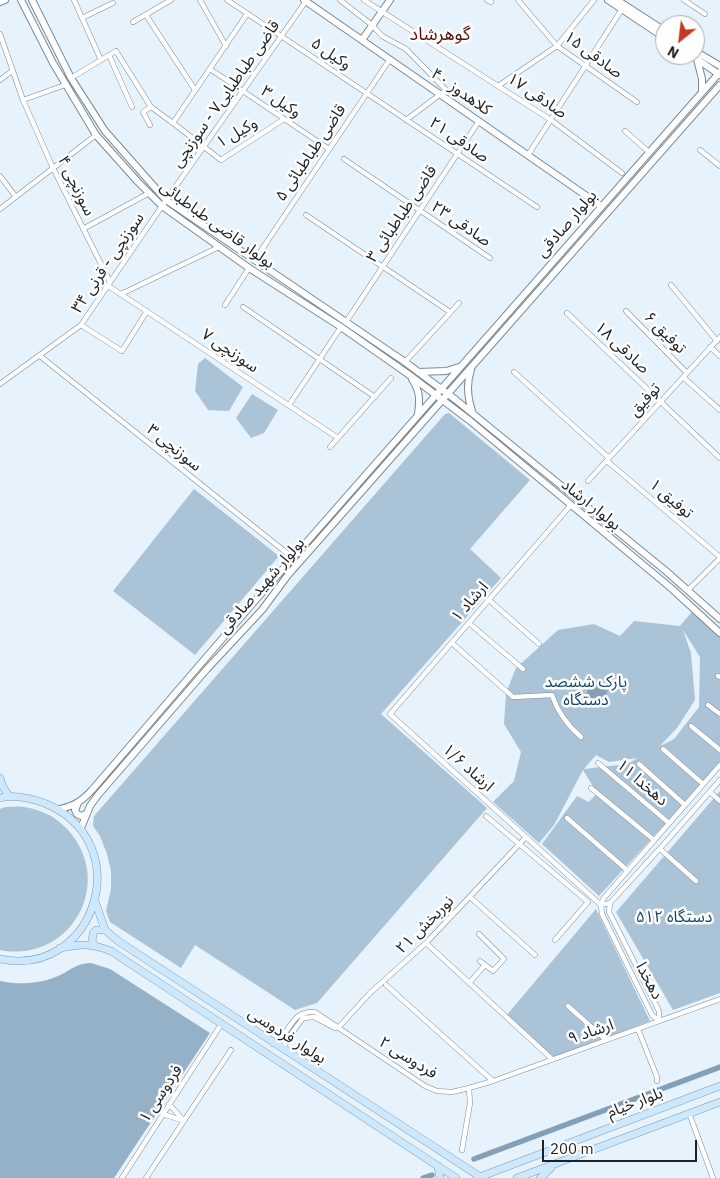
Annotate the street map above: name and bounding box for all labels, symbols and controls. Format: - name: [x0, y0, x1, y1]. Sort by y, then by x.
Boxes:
- north arrow: [655, 15, 705, 65]
- street label: قاضی طباطبایی۷ - سوزنچی: [168, 17, 284, 171]
- district label: گوهرشاد: [410, 24, 470, 46]
- street label: صادقی ۱۵: [560, 27, 626, 83]
- street label: وکيل ۵: [307, 34, 355, 74]
- text: N: [664, 42, 682, 63]
- street label: کلاهدوز ۴۰: [427, 64, 495, 120]
- street label: صادقی ۱۷: [504, 69, 570, 123]
- street label: وکيل ۳: [257, 82, 305, 122]
- street label: قاضی طباطبائی ۵: [272, 101, 350, 205]
- street label: صادقی ۲۱: [426, 113, 492, 167]
- street label: وکيل ۱: [213, 114, 261, 152]
- street label: سوزنچی ۴: [53, 153, 99, 219]
- street label: قاضی طباطبائی ۳: [363, 162, 441, 266]
- street label: بولوار قاضی طباطبائی: [156, 177, 278, 273]
- street label: بولوار صادقی: [533, 186, 601, 262]
- street label: صادقی ۲۳: [428, 197, 494, 251]
- street label: سوزنچی - قرنی ۳۴: [67, 209, 149, 317]
- street label: توفیق ۶: [640, 308, 690, 358]
- street label: صادقی ۱۸: [591, 318, 653, 378]
- street label: سوزنچی ۷: [198, 325, 262, 377]
- street label: توفیق: [625, 379, 665, 421]
- street label: سوزنچی ۳: [143, 420, 205, 476]
- street label: بولوار ارشاد: [557, 475, 625, 535]
- street label: توفیق ۱: [645, 475, 697, 523]
- street label: بولوار شهید صادقی: [215, 534, 309, 638]
- street label: ارشاد ۱: [447, 578, 493, 626]
- park label: پارک‌ ششصد دستگاه: [545, 672, 627, 710]
- street label: ارشاد ۱/۶: [438, 740, 498, 796]
- street label: دهخدا ۱۱: [613, 756, 671, 810]
- street label: نوربخش ۲۱: [392, 892, 458, 958]
- park label: ۵۱۲ دستگاه: [636, 907, 712, 927]
- street label: دهخدا: [631, 959, 667, 1003]
- street label: بولوار فردوسی: [244, 1004, 330, 1068]
- street label: ارشاد ۹: [566, 1015, 616, 1049]
- street label: فردوسی ۲: [375, 1033, 441, 1083]
- street label: فردوسی ۱: [135, 1061, 187, 1127]
- street label: بلوار خیام: [605, 1084, 665, 1122]
- scale bar: [545, 1130, 700, 1162]
- text: 200 m: [550, 1139, 594, 1158]

